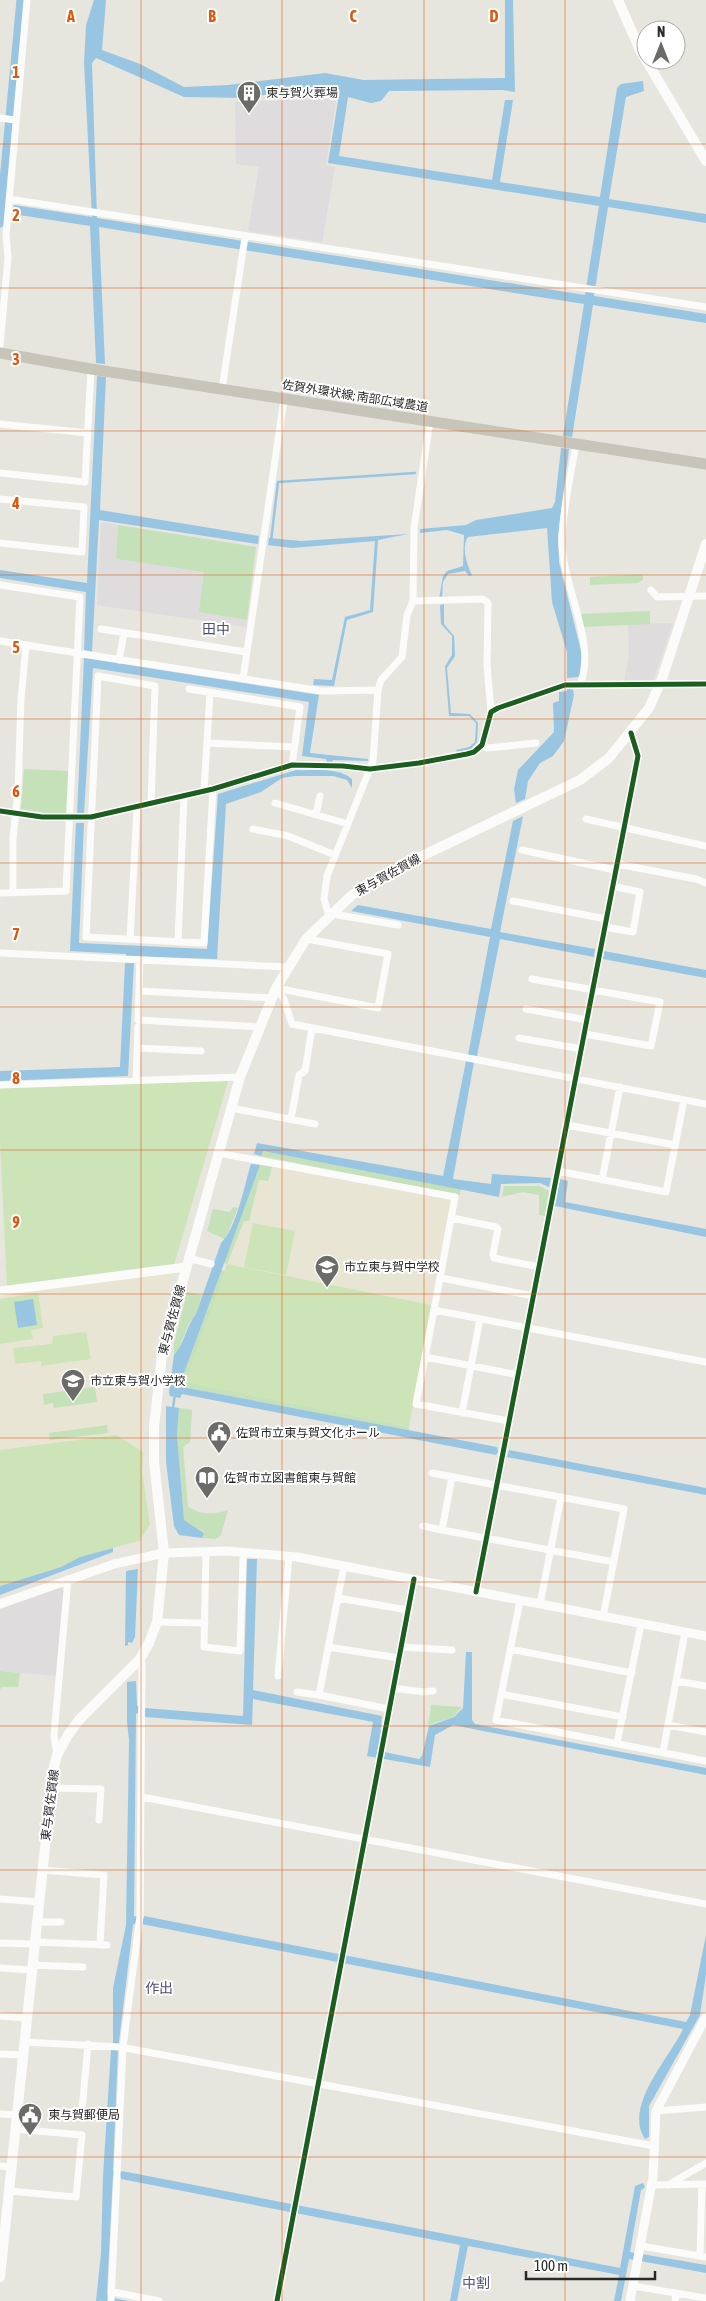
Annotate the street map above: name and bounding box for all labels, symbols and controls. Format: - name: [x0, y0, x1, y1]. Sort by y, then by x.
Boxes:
- text: A: [66, 7, 75, 25]
- text: B: [208, 7, 216, 25]
- text: C: [349, 7, 357, 25]
- text: D: [490, 7, 499, 25]
- north arrow: [636, 20, 686, 70]
- text: N: [657, 24, 665, 40]
- text: 1: [12, 63, 20, 81]
- building icon: 東与賀火葬場: [236, 80, 262, 114]
- place label: 東与賀火葬場: [266, 86, 338, 100]
- text: 2: [12, 206, 20, 224]
- text: 3: [12, 350, 20, 368]
- street label: 佐賀外環状線; 南部広域農道: [281, 378, 429, 414]
- text: 4: [11, 494, 20, 512]
- district label: 田中: [202, 621, 230, 637]
- text: 5: [12, 638, 20, 656]
- text: 6: [12, 782, 20, 800]
- street label: 東与賀佐賀線: [353, 851, 423, 899]
- text: 7: [12, 925, 20, 943]
- text: 8: [12, 1069, 20, 1087]
- text: 9: [12, 1213, 20, 1231]
- school or university icon: 市立東与賀中学校: [314, 1254, 340, 1288]
- place label: 市立東与賀中学校: [344, 1260, 440, 1274]
- street label: 東与賀佐賀線: [156, 1283, 188, 1357]
- school or university icon: 市立東与賀小学校: [60, 1368, 86, 1402]
- place label: 市立東与賀小学校: [90, 1374, 186, 1388]
- public building icon: 佐賀市立東与賀文化ホール: [206, 1420, 232, 1454]
- place label: 佐賀市立東与賀文化ホール: [236, 1426, 380, 1440]
- library icon: 佐賀市立図書館東与賀館: [194, 1465, 220, 1499]
- place label: 佐賀市立図書館東与賀館: [224, 1471, 356, 1485]
- street label: 東与賀佐賀線: [39, 1768, 61, 1842]
- district label: 作出: [145, 1980, 173, 1996]
- public building icon: 東与賀郵便局: [17, 2102, 43, 2136]
- place label: 東与賀郵便局: [48, 2108, 120, 2122]
- scale bar: [526, 2248, 655, 2280]
- text: 100 m: [534, 2257, 568, 2274]
- district label: 中割: [462, 2275, 490, 2291]

